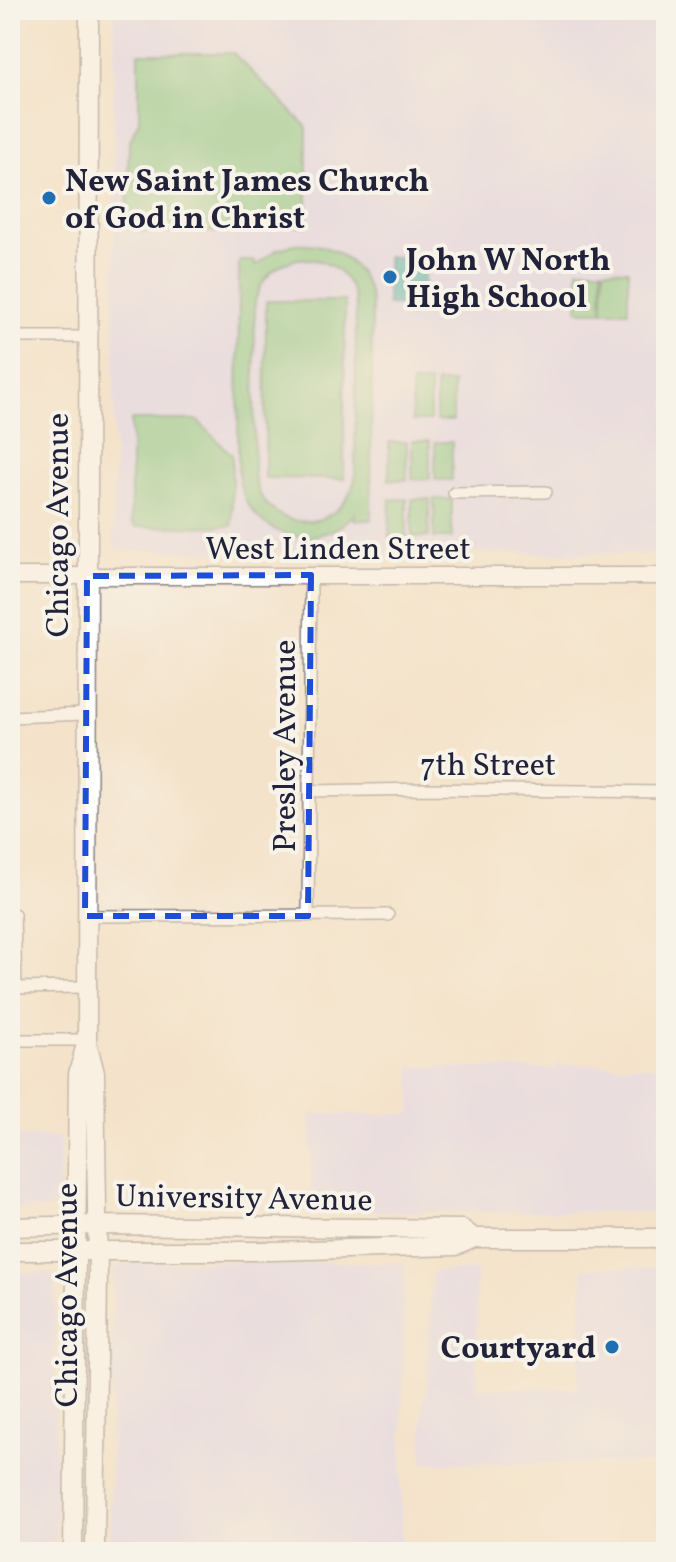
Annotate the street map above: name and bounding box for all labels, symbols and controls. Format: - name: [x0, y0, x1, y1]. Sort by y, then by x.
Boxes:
- place label: New Saint James Church of God in Christ: [65, 161, 429, 242]
- marker: New Saint James Church of God in Christ: [40, 189, 58, 207]
- place label: John W North High School: [405, 240, 611, 321]
- marker: John W North High School: [381, 268, 399, 286]
- street label: Chicago Avenue: [38, 413, 82, 637]
- street label: West Linden Street: [205, 529, 471, 573]
- street label: Presley Avenue: [265, 640, 309, 852]
- street label: 7th Street: [420, 745, 556, 789]
- street label: University Avenue: [115, 1176, 373, 1224]
- street label: Chicago Avenue: [47, 1183, 91, 1407]
- place label: Courtyard: [441, 1328, 596, 1372]
- marker: Courtyard: [603, 1338, 621, 1356]

